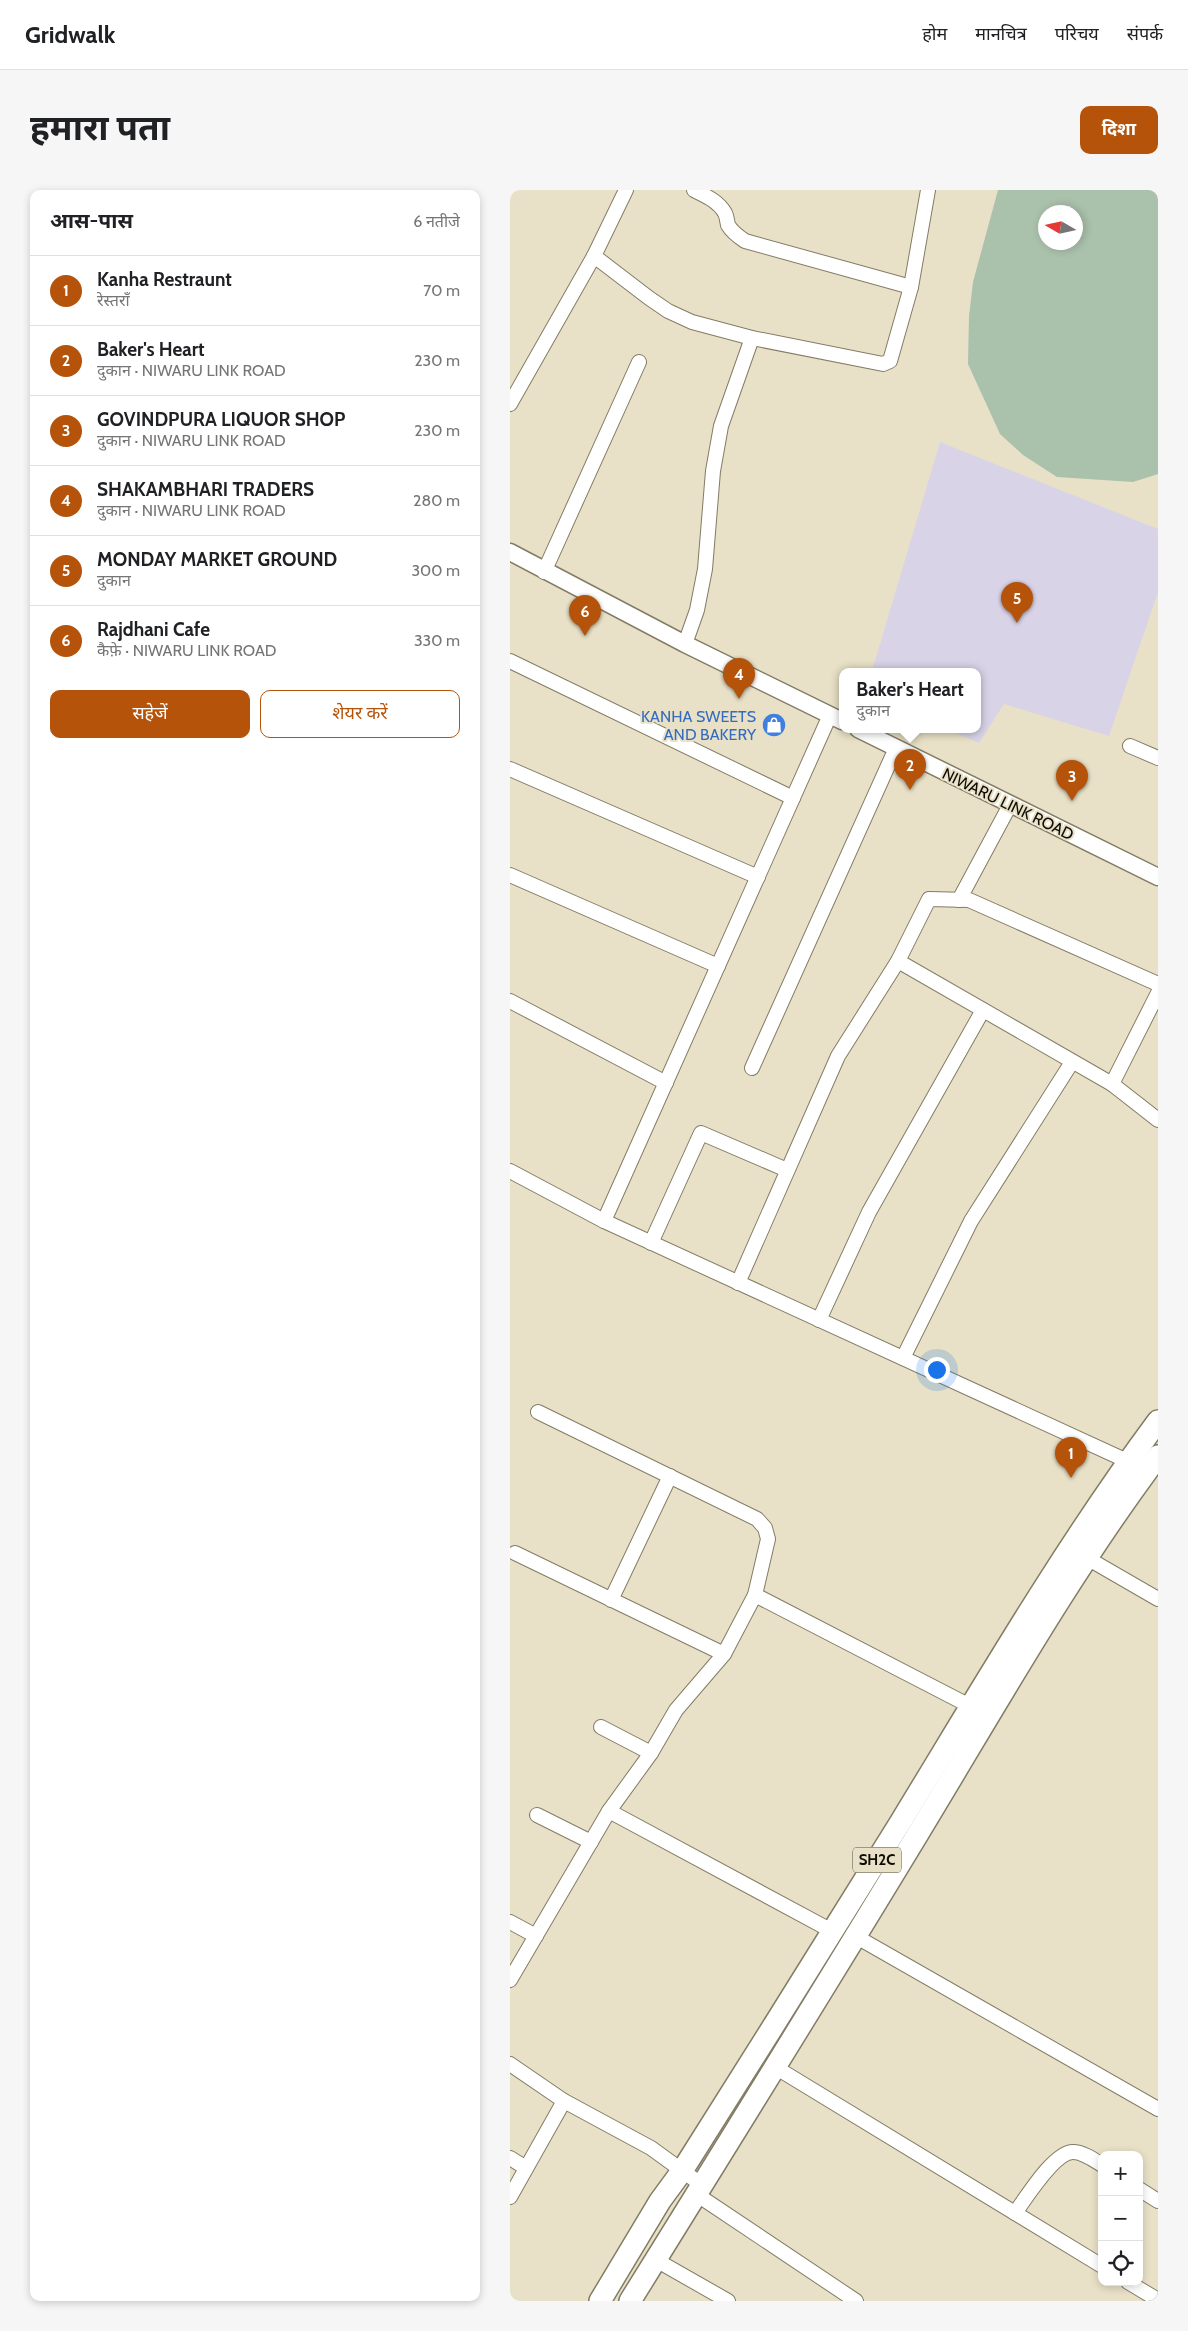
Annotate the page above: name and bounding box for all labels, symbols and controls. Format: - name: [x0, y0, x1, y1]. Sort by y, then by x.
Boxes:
- text: Gridwalk: [25, 20, 115, 49]
- text: होम: [922, 23, 947, 45]
- text: मानचित्र: [975, 23, 1027, 45]
- text: परिचय: [1055, 23, 1099, 45]
- text: संपर्क: [1127, 23, 1163, 45]
- text: हमारा पता: [30, 106, 170, 149]
- button: दिशा: [1080, 106, 1158, 154]
- north arrow: [1038, 205, 1083, 250]
- text: आस-पास: [50, 208, 133, 233]
- text: 6 नतीजे: [413, 212, 460, 231]
- text: Kanha Restraunt: [97, 268, 232, 291]
- text: 1: [63, 281, 69, 300]
- text: 70 m: [423, 281, 460, 300]
- text: रेस्तराँ: [97, 291, 130, 310]
- text: Baker's Heart: [97, 338, 204, 361]
- text: 2: [62, 351, 70, 370]
- text: 230 m: [414, 351, 460, 370]
- text: दुकान · NIWARU LINK ROAD: [97, 361, 286, 380]
- text: GOVINDPURA LIQUOR SHOP: [97, 408, 345, 431]
- text: 3: [62, 421, 70, 440]
- text: 230 m: [414, 421, 460, 440]
- text: दुकान · NIWARU LINK ROAD: [97, 431, 286, 450]
- text: SHAKAMBHARI TRADERS: [97, 478, 314, 501]
- text: 4: [61, 491, 71, 510]
- text: 280 m: [413, 491, 460, 510]
- text: दुकान · NIWARU LINK ROAD: [97, 501, 286, 520]
- text: MONDAY MARKET GROUND: [97, 548, 337, 571]
- text: 5: [62, 561, 70, 580]
- text: 300 m: [411, 561, 460, 580]
- text: दुकान: [97, 571, 131, 590]
- pin: 5: [1001, 582, 1033, 623]
- pin: 6: [569, 595, 601, 636]
- text: Rajdhani Cafe: [97, 618, 210, 641]
- text: 6: [62, 631, 71, 650]
- text: 330 m: [414, 631, 460, 650]
- text: कैफ़े · NIWARU LINK ROAD: [97, 641, 277, 660]
- pin: 4: [723, 658, 755, 699]
- popup: [839, 668, 981, 733]
- text: Baker's Heart: [856, 678, 964, 701]
- button: सहेजें: [50, 690, 250, 738]
- button: शेयर करें: [260, 690, 460, 738]
- text: दुकान: [856, 701, 890, 720]
- place label: KANHA SWEETS AND BAKERY: [641, 707, 757, 744]
- shop icon: KANHA SWEETS AND BAKERY: [761, 712, 787, 738]
- pin: 2: [894, 749, 926, 790]
- pin: 3: [1056, 760, 1088, 801]
- street label: NIWARU LINK ROAD: [939, 764, 1077, 844]
- your location: [924, 1357, 950, 1383]
- pin: 1: [1055, 1437, 1087, 1478]
- road number: SH2C: [853, 1848, 901, 1872]
- map controls: [1098, 2151, 1143, 2286]
- button: +: [1098, 2151, 1143, 2196]
- button: −: [1098, 2196, 1143, 2241]
- button: locate: [1098, 2241, 1143, 2286]

